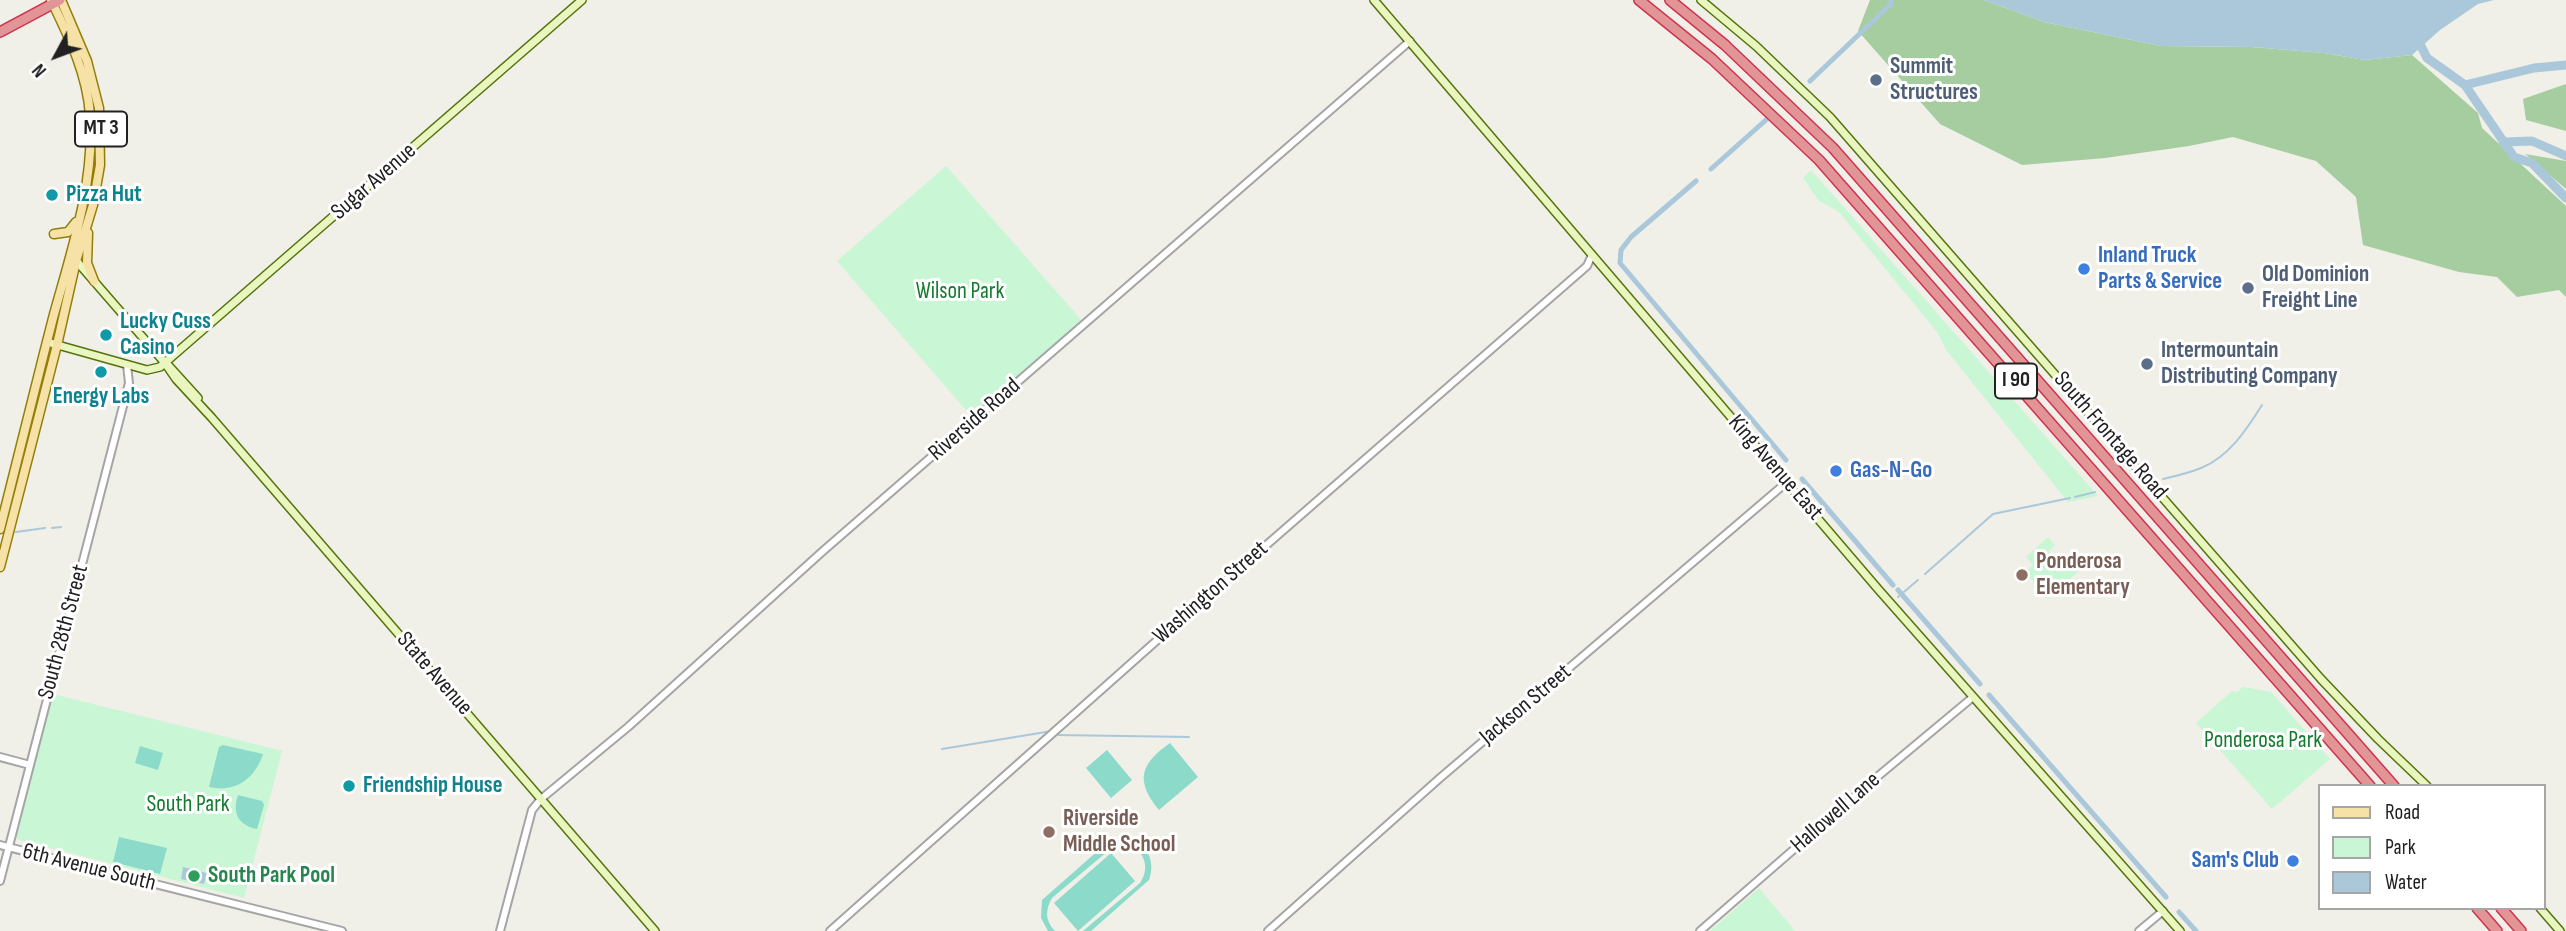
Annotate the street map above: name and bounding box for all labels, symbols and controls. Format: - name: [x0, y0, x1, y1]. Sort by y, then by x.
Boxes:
- north arrow: [21, 21, 91, 91]
- place label: Summit Structures: [1890, 53, 1978, 107]
- text: N: [28, 59, 52, 81]
- marker: Summit Structures: [1868, 72, 1884, 88]
- road number: MT 3: [75, 111, 127, 146]
- street label: Sugar Avenue: [326, 138, 422, 226]
- place label: Pizza Hut: [66, 181, 142, 209]
- marker: Pizza Hut: [44, 187, 60, 203]
- place label: Inland Truck Parts & Service: [2098, 242, 2222, 296]
- marker: Inland Truck Parts & Service: [2076, 261, 2092, 277]
- place label: Old Dominion Freight Line: [2262, 261, 2369, 315]
- park label: Wilson Park: [916, 278, 1004, 306]
- marker: Old Dominion Freight Line: [2240, 280, 2256, 296]
- place label: Lucky Cuss Casino: [120, 308, 211, 362]
- marker: Lucky Cuss Casino: [98, 327, 114, 343]
- place label: Intermountain Distributing Company: [2161, 337, 2338, 391]
- marker: Intermountain Distributing Company: [2139, 356, 2155, 372]
- marker: Energy Labs: [93, 364, 109, 380]
- road number: I 90: [1995, 364, 2037, 398]
- street label: South Frontage Road: [2047, 367, 2173, 505]
- street label: Riverside Road: [924, 373, 1026, 467]
- place label: Energy Labs: [53, 383, 149, 411]
- street label: King Avenue East: [1722, 410, 1828, 526]
- place label: Gas-N-Go: [1850, 457, 1932, 485]
- marker: Gas-N-Go: [1828, 463, 1844, 479]
- street label: Washington Street: [1148, 536, 1274, 650]
- place label: Ponderosa Elementary: [2036, 548, 2130, 602]
- street label: South 28th Street: [33, 562, 95, 702]
- marker: Ponderosa Elementary: [2014, 567, 2030, 583]
- street label: State Avenue: [390, 627, 478, 721]
- street label: Jackson Street: [1475, 659, 1577, 751]
- park label: Ponderosa Park: [2204, 727, 2322, 755]
- street label: Hallowell Lane: [1786, 767, 1886, 859]
- place label: Friendship House: [363, 772, 502, 800]
- marker: Friendship House: [341, 778, 357, 794]
- legend: [2318, 784, 2545, 910]
- park label: South Park: [146, 791, 230, 819]
- text: Road: [2385, 800, 2420, 825]
- place label: Riverside Middle School: [1063, 805, 1175, 859]
- marker: Riverside Middle School: [1041, 824, 1057, 840]
- text: Park: [2385, 835, 2416, 860]
- street label: 6th Avenue South: [20, 838, 158, 898]
- place label: Sam's Club: [2192, 847, 2279, 875]
- marker: Sam's Club: [2285, 853, 2301, 869]
- place label: South Park Pool: [208, 862, 335, 890]
- marker: South Park Pool: [186, 868, 202, 884]
- text: Water: [2385, 870, 2427, 895]

